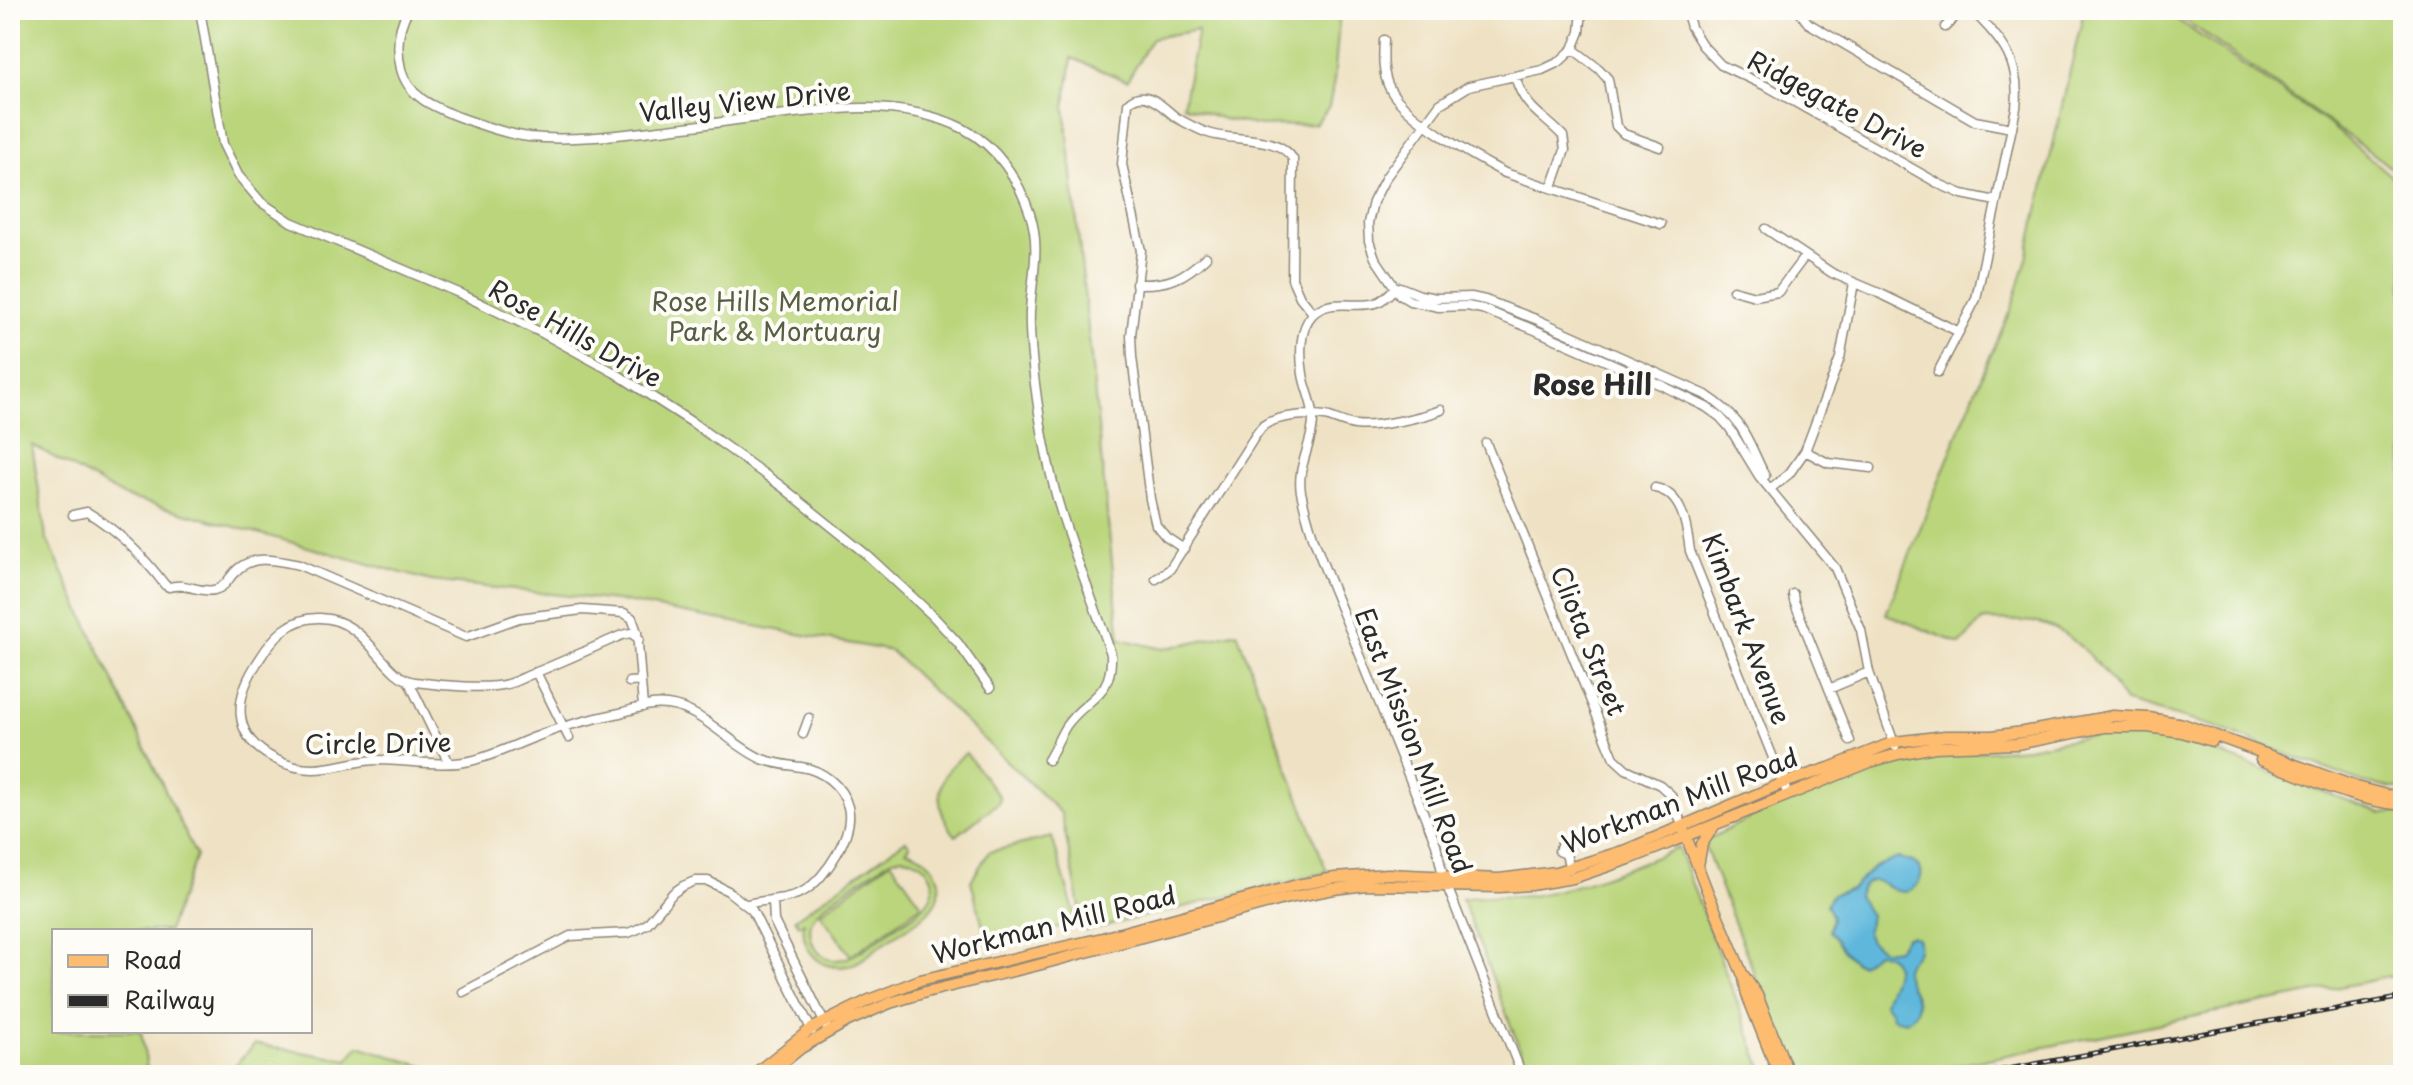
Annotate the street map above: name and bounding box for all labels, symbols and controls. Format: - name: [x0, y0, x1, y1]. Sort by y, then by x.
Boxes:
- street label: Ridgegate Drive: [1741, 40, 1934, 167]
- street label: Valley View Drive: [637, 70, 852, 131]
- street label: Rose Hills Drive: [482, 269, 670, 397]
- park label: Rose Hills Memorial Park & Mortuary: [651, 281, 899, 350]
- district label: Rose Hill: [1532, 362, 1652, 405]
- street label: Kimbark Avenue: [1693, 527, 1802, 730]
- street label: Cliota Street: [1542, 560, 1637, 721]
- street label: East Mission Mill Road: [1346, 602, 1483, 879]
- street label: Circle Drive: [304, 722, 452, 763]
- street label: Workman Mill Road: [1556, 737, 1803, 863]
- street label: Workman Mill Road: [928, 874, 1180, 973]
- legend: [52, 929, 312, 1033]
- text: Road: [124, 941, 182, 977]
- text: Railway: [124, 981, 215, 1017]

